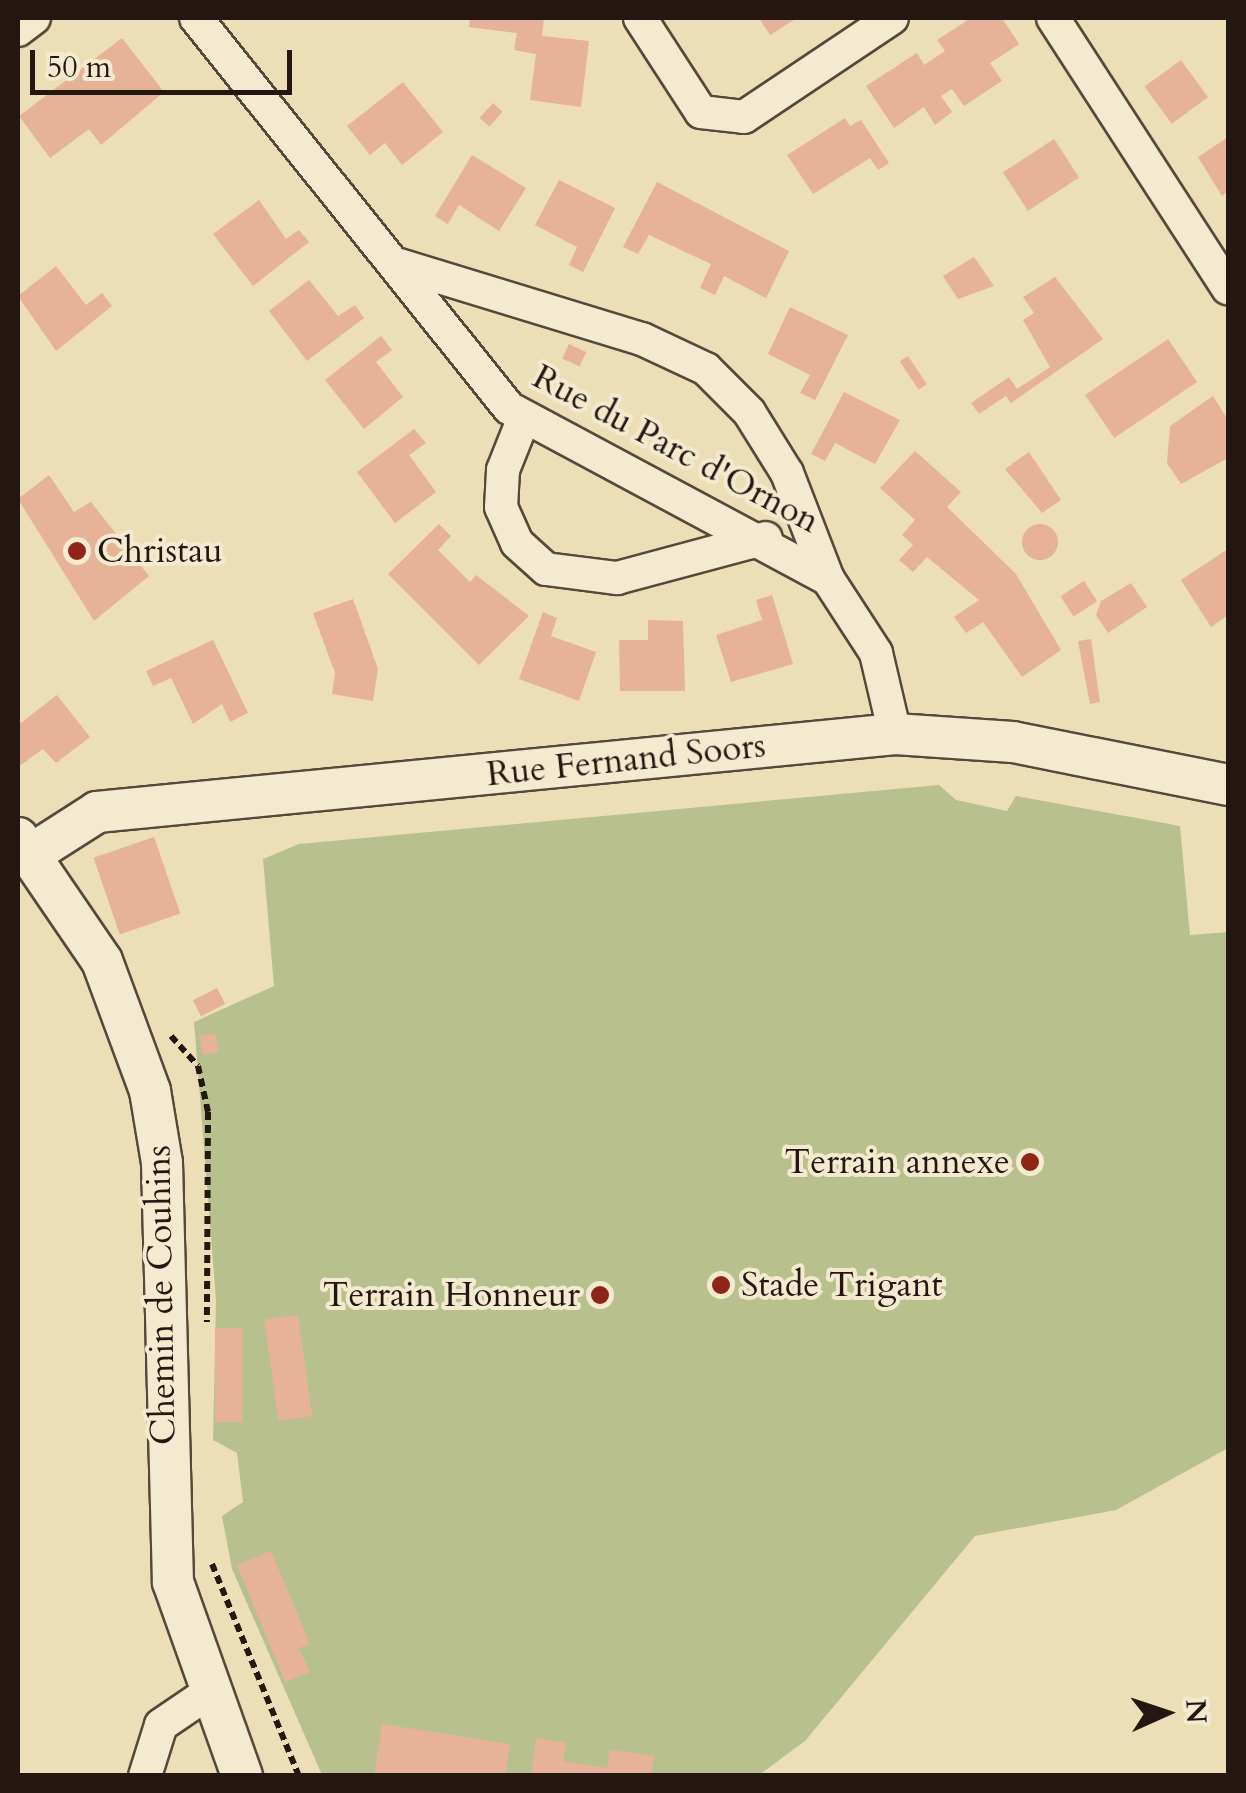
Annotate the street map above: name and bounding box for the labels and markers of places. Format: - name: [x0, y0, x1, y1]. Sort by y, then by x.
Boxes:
- place label: Christau: [97, 530, 223, 572]
- marker: Christau: [66, 540, 88, 562]
- place label: Terrain annexe: [785, 1141, 1010, 1183]
- marker: Terrain annexe: [1019, 1151, 1041, 1173]
- place label: Stade Trigant: [741, 1264, 943, 1306]
- place label: Terrain Honneur: [323, 1274, 580, 1316]
- marker: Stade Trigant: [710, 1274, 732, 1296]
- marker: Terrain Honneur: [589, 1284, 611, 1306]

